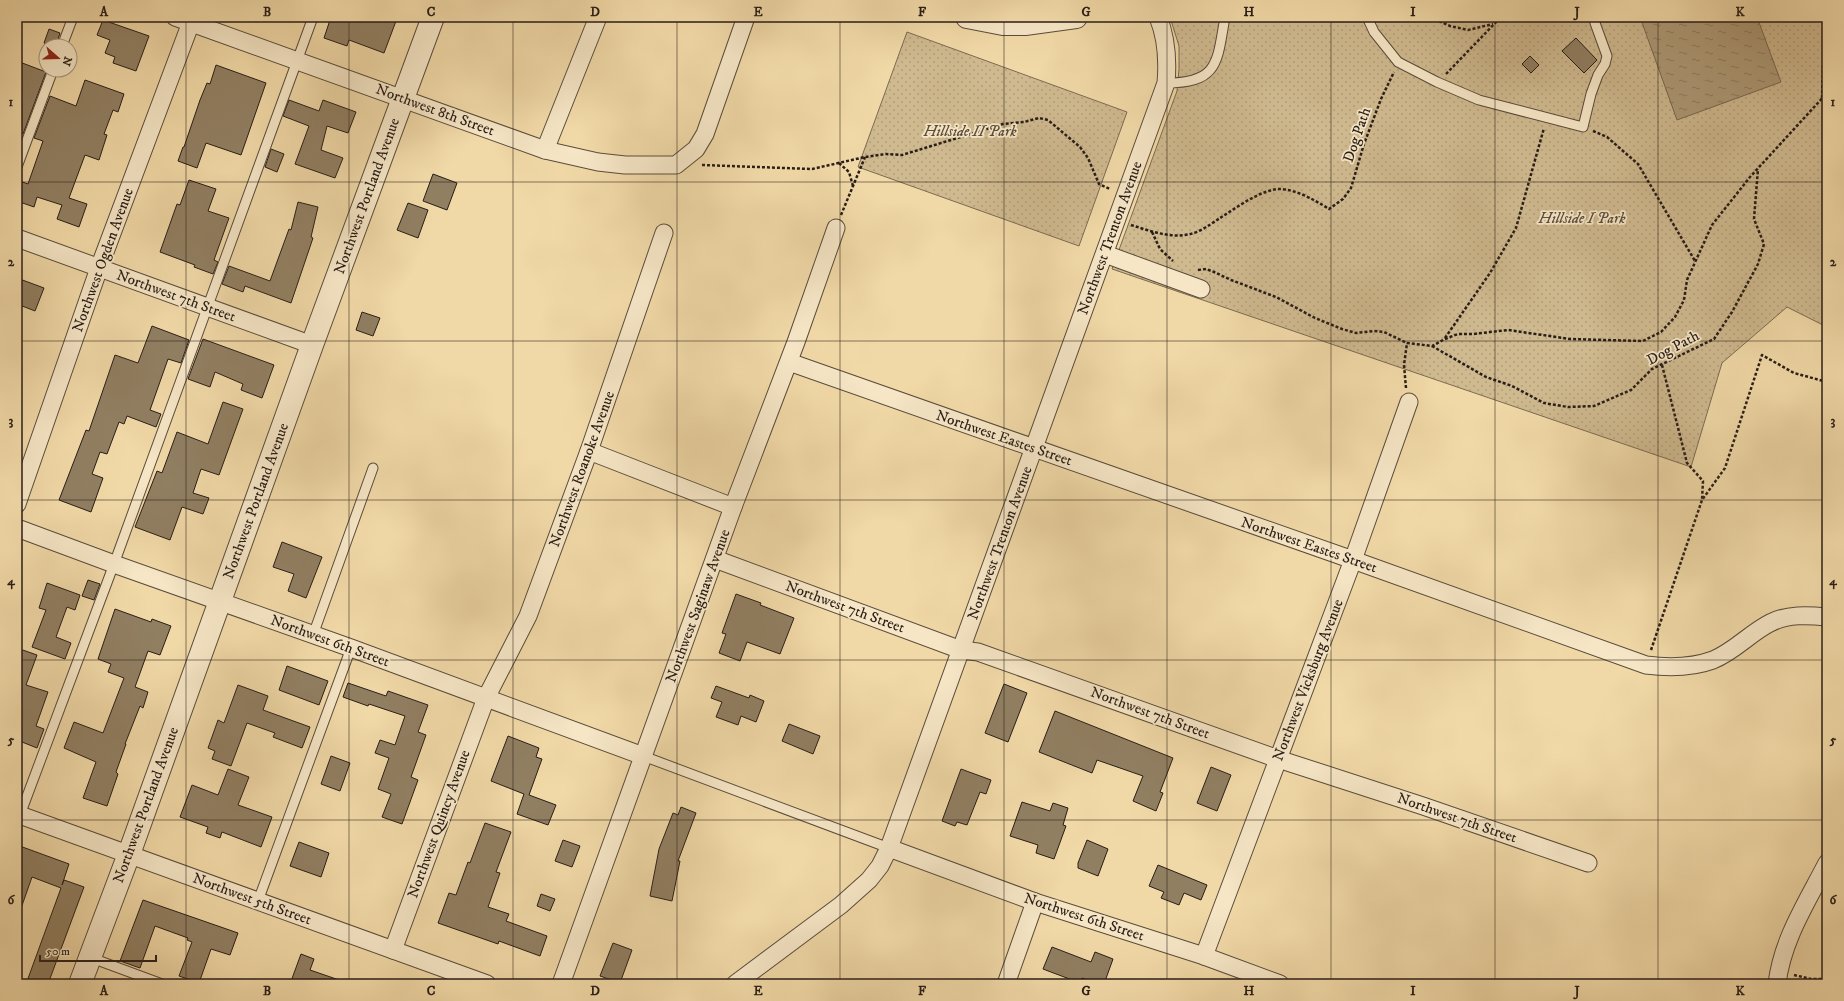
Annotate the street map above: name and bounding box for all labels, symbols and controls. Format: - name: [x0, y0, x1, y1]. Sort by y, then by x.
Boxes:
- text: A: [99, 4, 109, 20]
- text: B: [263, 4, 271, 20]
- text: C: [427, 4, 436, 20]
- text: D: [590, 4, 600, 20]
- text: E: [753, 4, 763, 20]
- text: F: [918, 4, 927, 20]
- text: G: [1081, 4, 1091, 20]
- text: H: [1244, 4, 1255, 20]
- text: I: [1410, 4, 1416, 20]
- text: J: [1572, 4, 1580, 21]
- text: K: [1735, 4, 1745, 20]
- north arrow: [38, 38, 78, 78]
- text: N: [58, 54, 75, 68]
- street label: Northwest 8th Street: [373, 80, 497, 140]
- text: 1: [9, 94, 14, 110]
- text: 1: [1831, 94, 1836, 110]
- street label: Dog Path: [1339, 105, 1375, 165]
- street label: Northwest Portland Avenue: [330, 115, 404, 277]
- park label: Hillside II Park: [922, 122, 1017, 141]
- street label: Northwest Trenton Avenue: [1073, 159, 1147, 317]
- street label: Northwest Ogden Avenue: [68, 185, 138, 335]
- park label: Hillside I Park: [1537, 209, 1626, 228]
- text: 2: [8, 254, 15, 270]
- text: 2: [1830, 254, 1837, 270]
- street label: Northwest 7th Street: [114, 266, 238, 326]
- street label: Dog Path: [1643, 326, 1703, 370]
- street label: Northwest Roanoke Avenue: [545, 388, 619, 550]
- street label: Northwest Eastes Street: [933, 406, 1075, 470]
- text: 3: [9, 413, 14, 429]
- text: 3: [1831, 413, 1836, 429]
- street label: Northwest Portland Avenue: [219, 420, 293, 582]
- street label: Northwest Trenton Avenue: [963, 464, 1037, 622]
- street label: Northwest Eastes Street: [1238, 513, 1380, 577]
- street label: Northwest Saginaw Avenue: [661, 527, 735, 685]
- text: 4: [6, 573, 15, 590]
- text: 4: [1828, 573, 1837, 590]
- street label: Northwest 7th Street: [783, 577, 907, 637]
- street label: Northwest Vicksburg Avenue: [1268, 596, 1348, 764]
- street label: Northwest 6th Street: [268, 611, 392, 671]
- street label: Northwest 7th Street: [1088, 683, 1212, 743]
- street label: Northwest Portland Avenue: [109, 724, 183, 886]
- text: 5: [7, 732, 15, 748]
- text: 5: [1829, 732, 1837, 748]
- street label: Northwest Quincy Avenue: [403, 747, 475, 901]
- street label: Northwest 7th Street: [1395, 789, 1520, 847]
- street label: Northwest 5th Street: [190, 869, 314, 929]
- street label: Northwest 6th Street: [1021, 889, 1147, 945]
- text: 6: [8, 892, 16, 908]
- text: 6: [1830, 892, 1838, 908]
- scale bar: [40, 937, 156, 963]
- text: 50 m: [46, 944, 70, 959]
- text: A: [99, 983, 109, 999]
- text: B: [263, 983, 271, 999]
- text: C: [427, 983, 436, 999]
- text: D: [590, 983, 600, 999]
- text: E: [753, 983, 763, 999]
- text: F: [918, 983, 927, 999]
- text: G: [1081, 983, 1091, 999]
- text: H: [1244, 983, 1255, 999]
- text: I: [1410, 983, 1416, 999]
- text: J: [1572, 983, 1580, 1000]
- text: K: [1735, 983, 1745, 999]

